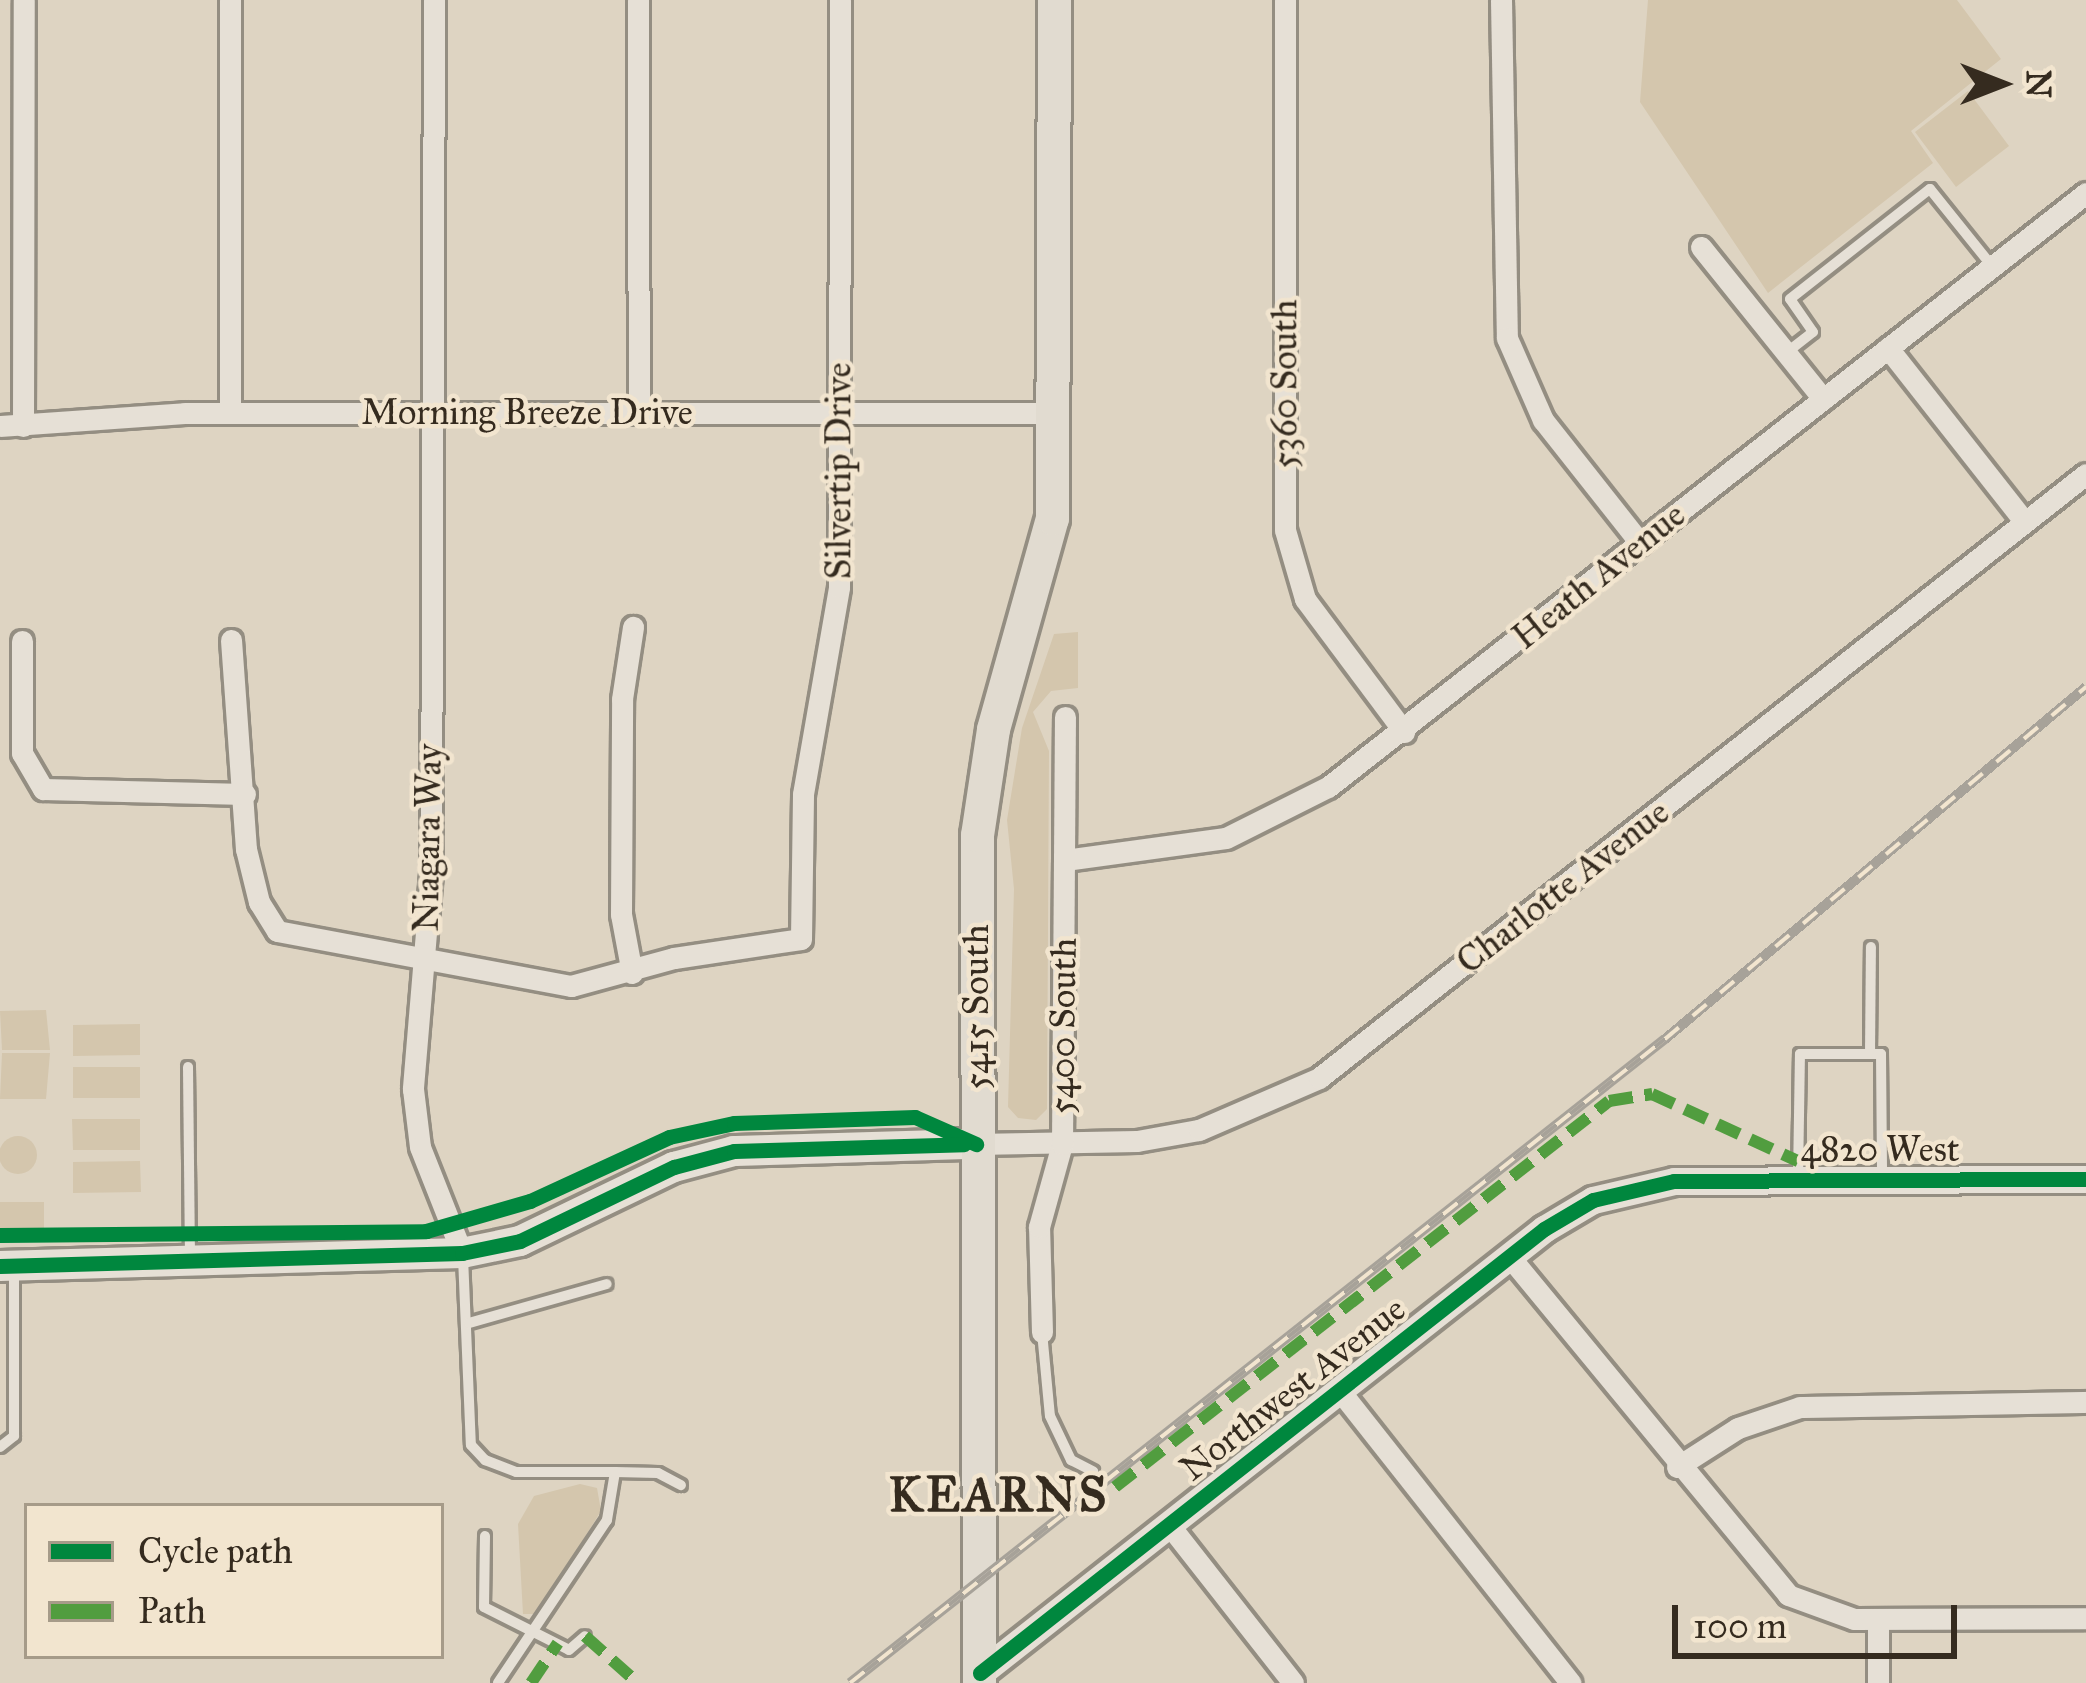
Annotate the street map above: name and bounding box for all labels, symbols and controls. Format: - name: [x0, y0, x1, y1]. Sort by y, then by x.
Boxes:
- north arrow: [1942, 24, 2062, 144]
- text: N: [2018, 70, 2058, 98]
- street label: 5360 South: [1263, 299, 1307, 469]
- street label: Silvertip Drive: [817, 363, 861, 579]
- street label: Morning Breeze Drive: [361, 391, 693, 435]
- street label: Heath Avenue: [1504, 493, 1694, 659]
- street label: Niagara Way: [405, 744, 451, 932]
- street label: Charlotte Avenue: [1448, 791, 1678, 983]
- street label: 5415 South: [955, 924, 999, 1090]
- street label: 5400 South: [1040, 937, 1086, 1115]
- street label: 4820 West: [1800, 1128, 1960, 1172]
- street label: Northwest Avenue: [1172, 1288, 1414, 1490]
- district label: KEARNS: [889, 1466, 1109, 1524]
- legend: [24, 1503, 444, 1659]
- text: Cycle path: [138, 1529, 293, 1573]
- scale bar: [1678, 1581, 1963, 1655]
- text: Path: [138, 1589, 206, 1633]
- text: 100 m: [1693, 1604, 1787, 1648]

